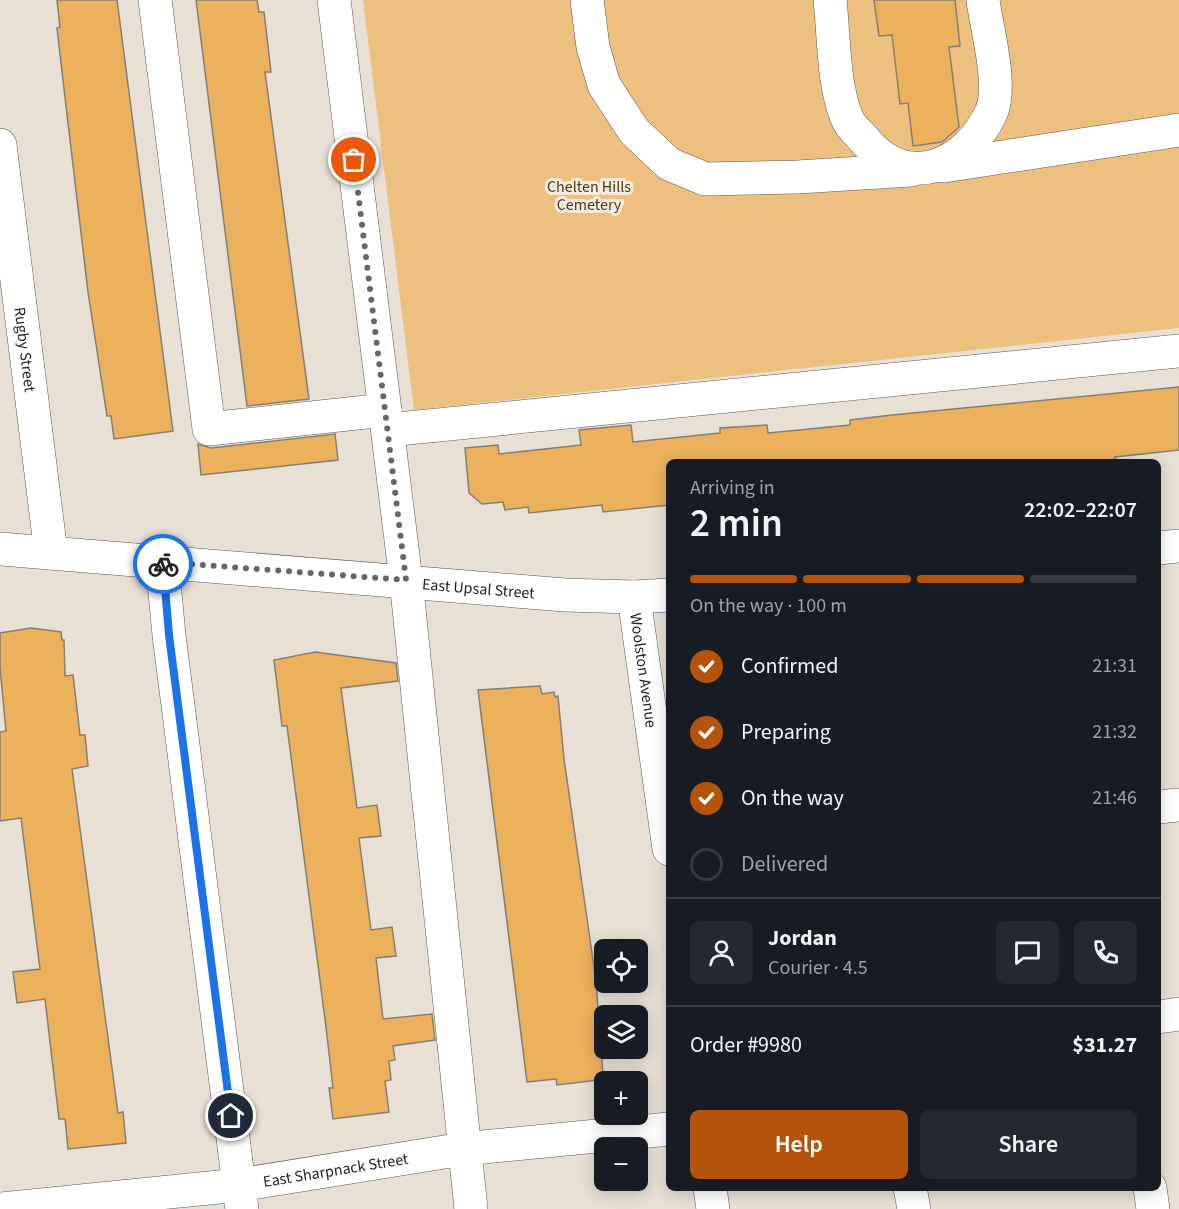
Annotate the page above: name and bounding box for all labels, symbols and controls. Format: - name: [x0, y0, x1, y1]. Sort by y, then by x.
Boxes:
- pin: [328, 134, 379, 185]
- icon: bag: [337, 143, 370, 176]
- park label: Chelten Hills Cemetery: [547, 176, 631, 216]
- street label: Rugby Street: [8, 306, 41, 394]
- text: Arriving in: [690, 474, 775, 502]
- text: 22:02–22:07: [1024, 494, 1137, 526]
- text: 2 min: [690, 496, 783, 552]
- courier: [133, 534, 193, 594]
- icon: bike: [147, 548, 180, 581]
- street label: East Upsal Street: [421, 573, 536, 605]
- text: On the way · 100 m: [690, 592, 847, 620]
- street label: Woolston Avenue: [624, 612, 662, 729]
- icon: check: [690, 650, 723, 683]
- text: Confirmed: [741, 650, 838, 682]
- text: 21:31: [1092, 652, 1137, 680]
- icon: check: [690, 716, 723, 749]
- text: Preparing: [741, 716, 831, 748]
- text: 21:32: [1092, 718, 1137, 746]
- icon: check: [690, 782, 723, 815]
- text: On the way: [741, 782, 844, 814]
- text: 21:46: [1092, 784, 1137, 812]
- text: Delivered: [741, 848, 828, 880]
- button: person: [690, 921, 753, 984]
- button: chat: [996, 921, 1059, 984]
- button: phone: [1074, 921, 1137, 984]
- text: Jordan: [768, 922, 837, 954]
- map controls: [594, 939, 648, 1191]
- button: locate: [594, 939, 648, 993]
- text: Courier · 4.5: [768, 954, 868, 982]
- button: layers: [594, 1005, 648, 1059]
- text: Order #9980: [690, 1029, 802, 1061]
- text: $31.27: [1072, 1029, 1137, 1061]
- button: +: [594, 1071, 648, 1125]
- pin: [205, 1090, 256, 1141]
- icon: home: [214, 1099, 247, 1132]
- button: Help: [690, 1110, 908, 1179]
- button: Share: [920, 1110, 1137, 1179]
- button: −: [594, 1137, 648, 1191]
- street label: East Sharpnack Street: [262, 1148, 410, 1193]

